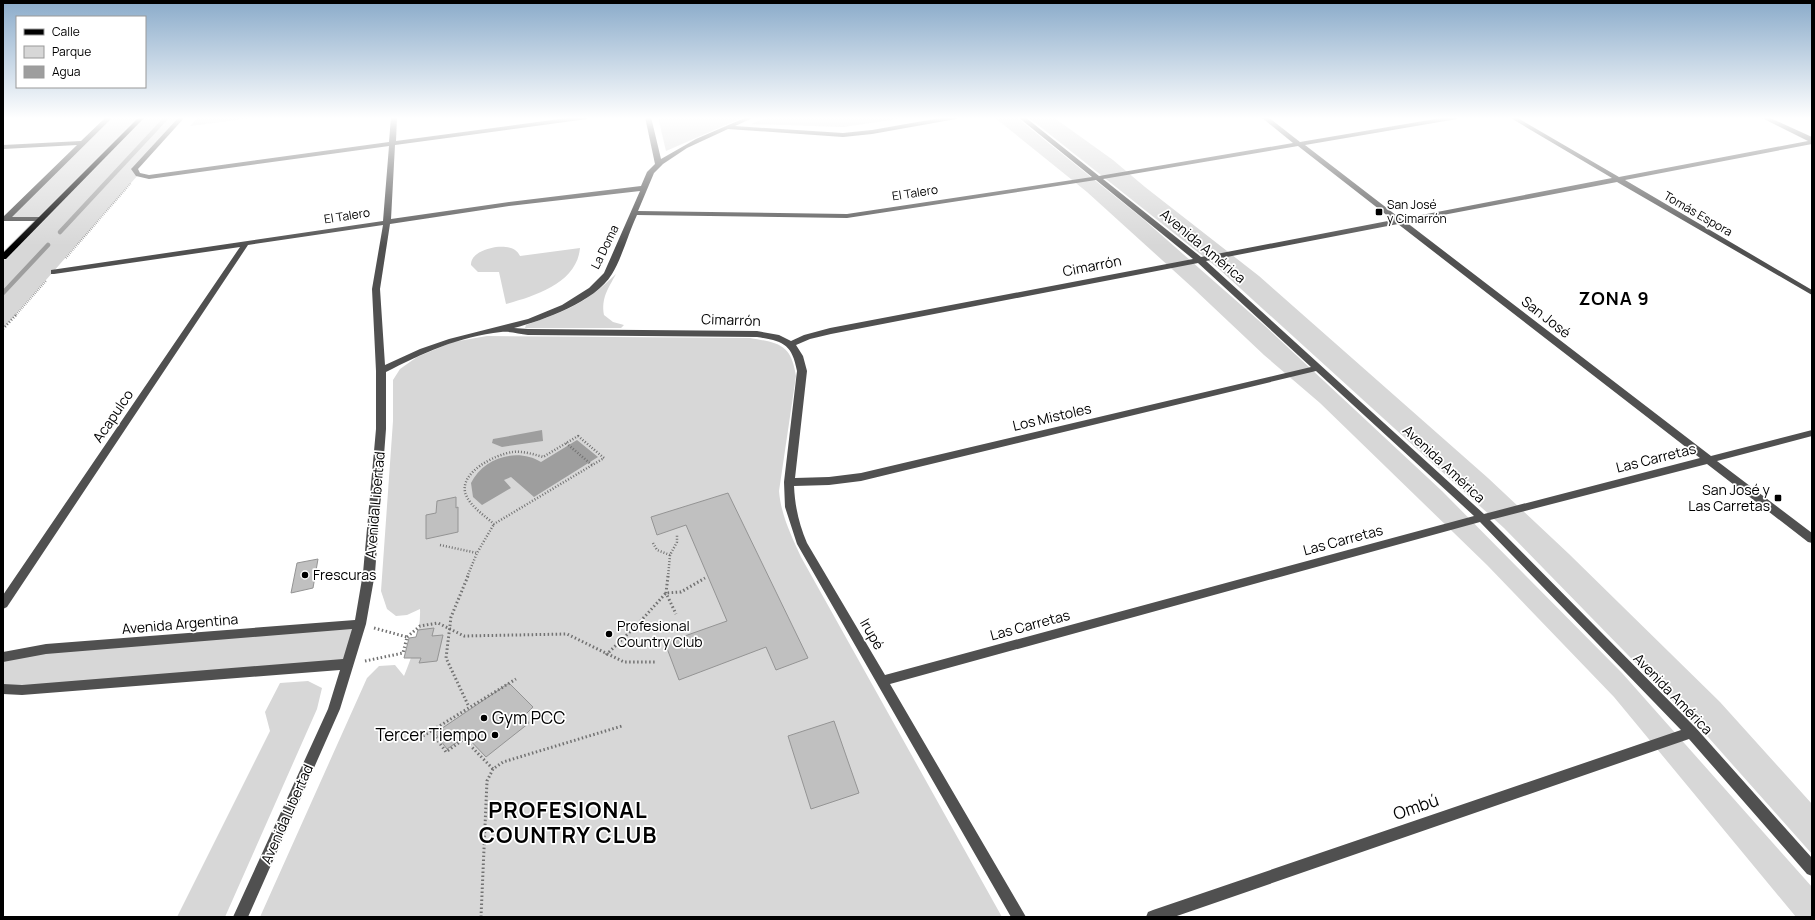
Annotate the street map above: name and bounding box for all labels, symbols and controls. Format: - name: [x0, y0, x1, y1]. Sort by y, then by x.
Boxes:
- legend: [16, 16, 146, 88]
- text: Calle: [52, 23, 80, 40]
- text: Parque: [52, 43, 91, 60]
- text: Agua: [52, 63, 81, 80]
- street label: El Talero: [891, 181, 939, 205]
- street label: Tomás Espora: [1661, 187, 1736, 240]
- place label: San José y Cimarrón: [1387, 196, 1447, 227]
- street label: El Talero: [323, 204, 371, 228]
- street label: Avenida América: [1157, 204, 1250, 287]
- marker: San José y Cimarrón: [1374, 207, 1384, 217]
- street label: La Doma: [587, 222, 623, 272]
- street label: Cimarrón: [1061, 251, 1123, 281]
- district label: ZONA 9: [1578, 286, 1650, 310]
- street label: San José: [1518, 291, 1575, 342]
- street label: Cimarrón: [701, 309, 761, 330]
- street label: Acapulco: [88, 386, 137, 446]
- street label: Los Mistoles: [1011, 398, 1093, 435]
- street label: Avenida América: [1399, 420, 1490, 507]
- street label: Las Carretas: [1614, 438, 1698, 477]
- street label: Avenida Libertad: [360, 451, 389, 559]
- place label: San José y Las Carretas: [1688, 480, 1771, 515]
- marker: San José y Las Carretas: [1773, 493, 1783, 503]
- street label: Las Carretas: [1301, 520, 1385, 559]
- place label: Frescuras: [313, 565, 376, 584]
- marker: Frescuras: [300, 570, 310, 580]
- street label: Las Carretas: [988, 605, 1072, 644]
- street label: Avenida Argentina: [121, 609, 239, 638]
- street label: Irupé: [856, 615, 889, 653]
- place label: Profesional Country Club: [617, 616, 703, 651]
- marker: Profesional Country Club: [604, 629, 614, 639]
- street label: Avenida América: [1630, 649, 1717, 738]
- place label: Gym PCC: [492, 706, 565, 729]
- marker: Gym PCC: [479, 713, 489, 723]
- place label: Tercer Tiempo: [375, 723, 487, 746]
- marker: Tercer Tiempo: [490, 730, 500, 740]
- street label: Avenida Libertad: [256, 761, 317, 867]
- street label: Ombú: [1390, 788, 1442, 825]
- district label: PROFESIONAL COUNTRY CLUB: [479, 795, 657, 850]

